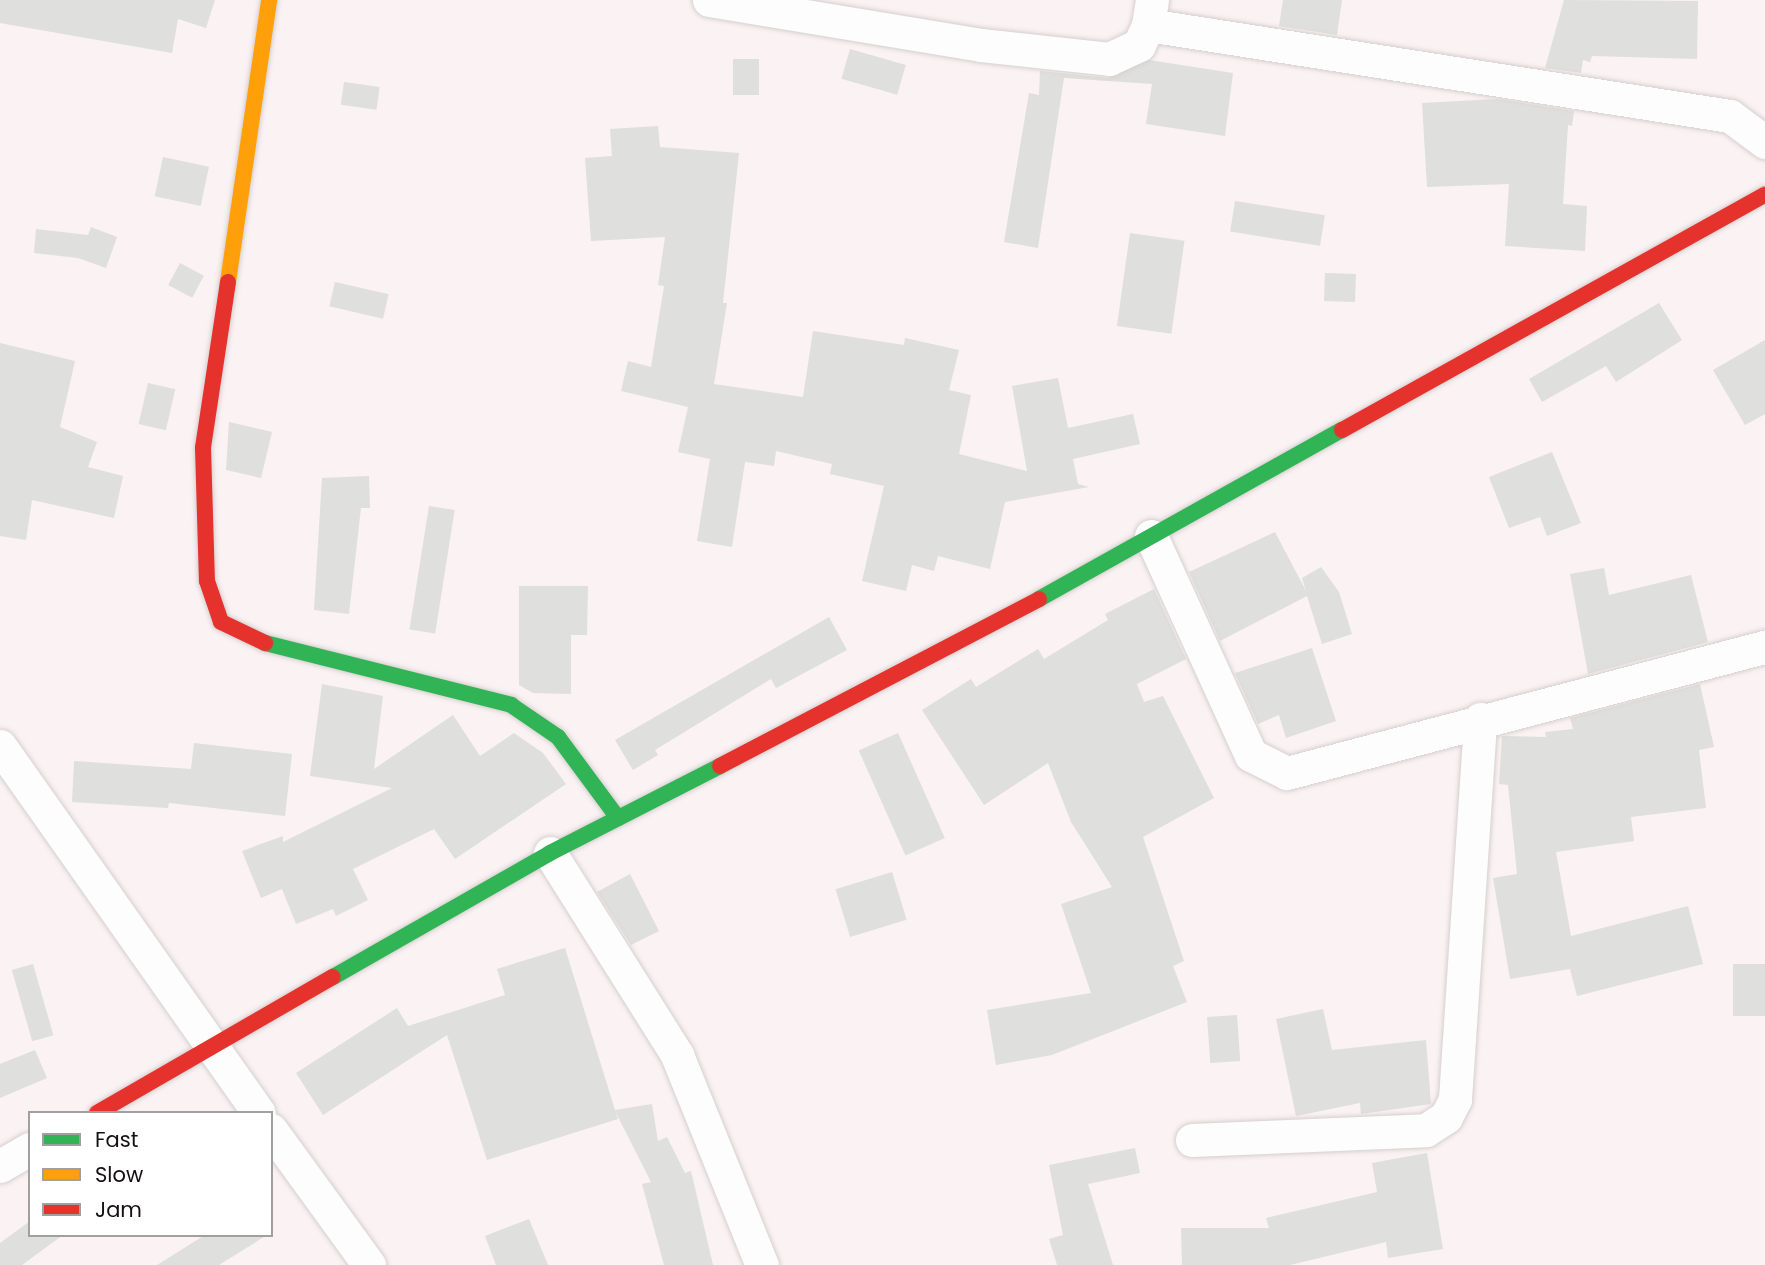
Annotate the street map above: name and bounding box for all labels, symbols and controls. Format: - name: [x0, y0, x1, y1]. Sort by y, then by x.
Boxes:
- legend: [28, 1111, 273, 1237]
- text: Fast: [95, 1125, 138, 1154]
- text: Slow: [95, 1160, 143, 1189]
- text: Jam: [95, 1195, 142, 1224]

